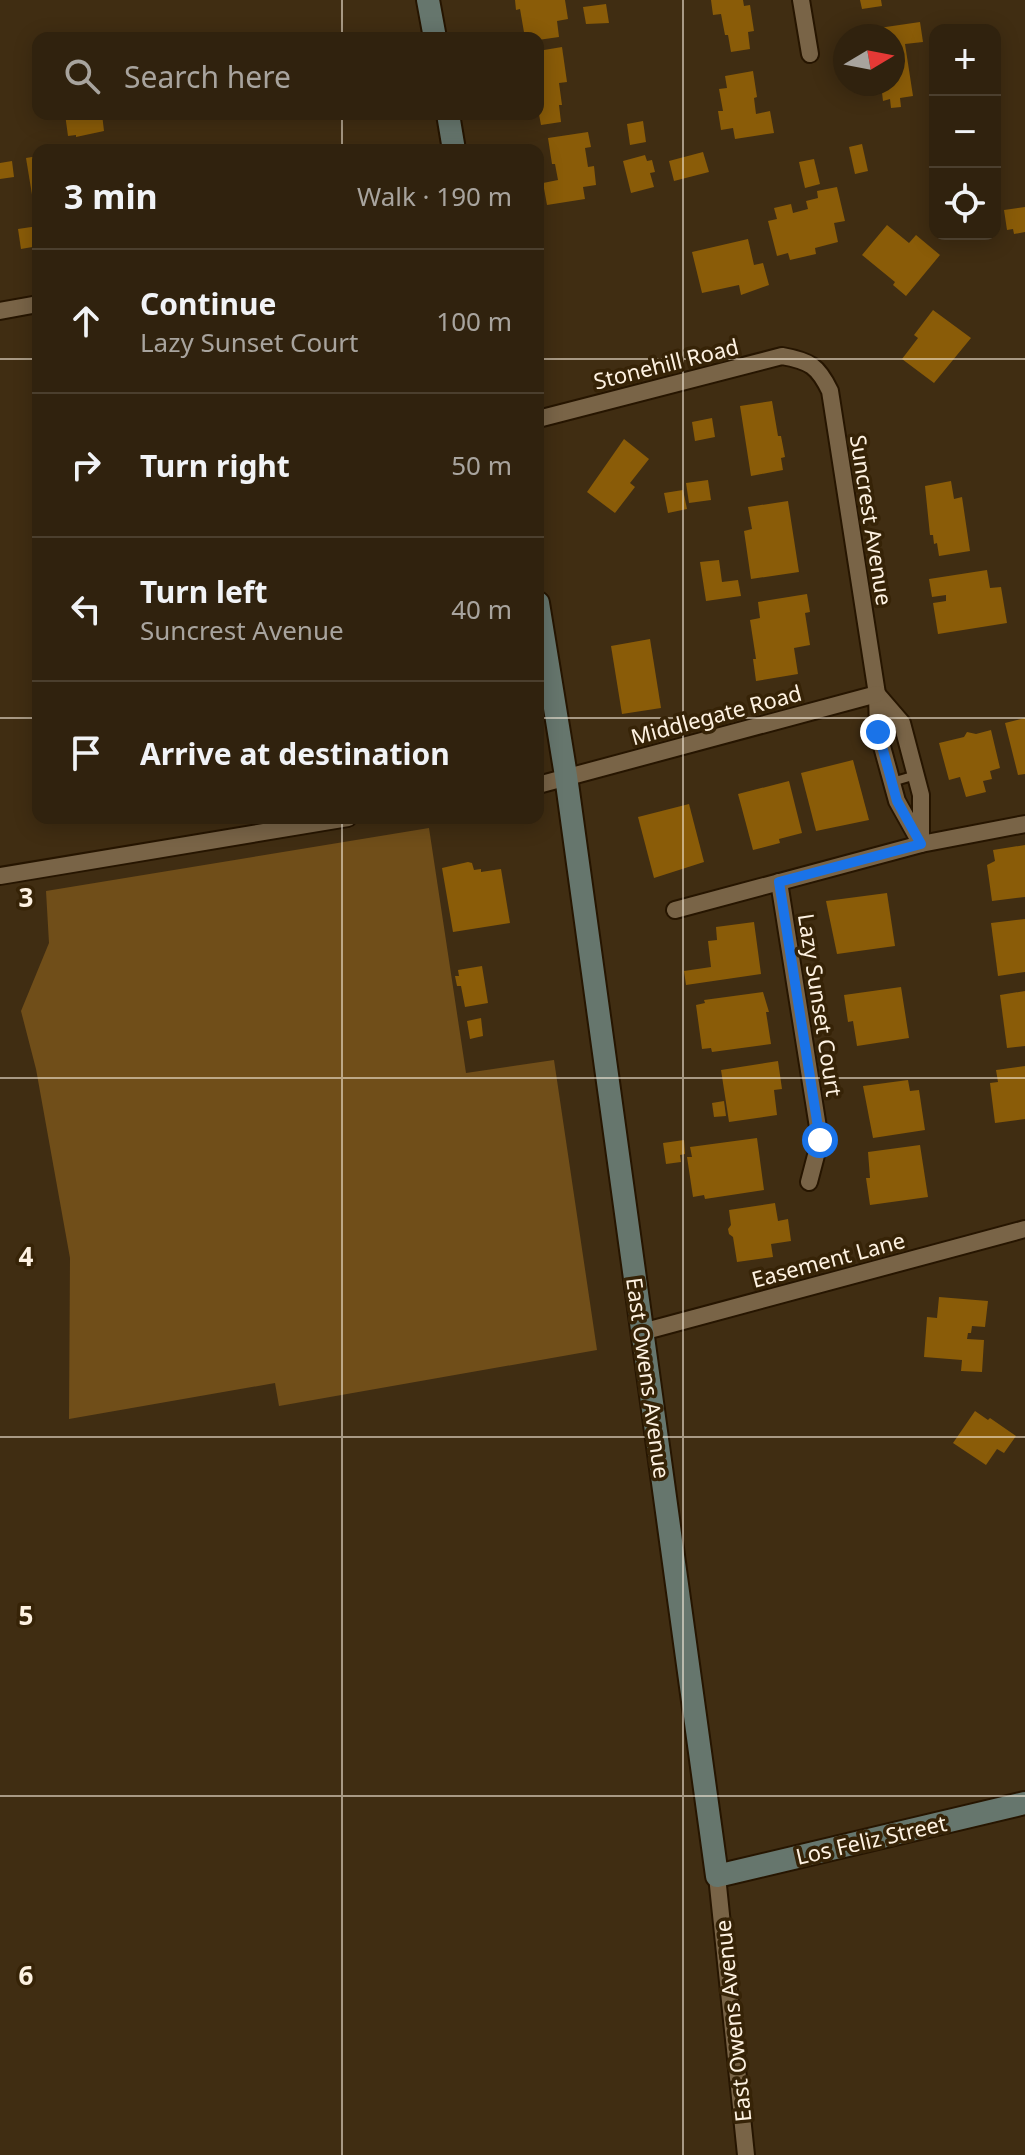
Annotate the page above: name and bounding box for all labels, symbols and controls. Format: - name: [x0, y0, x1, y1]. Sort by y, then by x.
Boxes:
- north arrow: [833, 24, 905, 96]
- map controls: [929, 24, 1001, 240]
- button: +: [929, 24, 1001, 96]
- search box: [32, 32, 544, 120]
- icon: search: [60, 54, 104, 98]
- text: Search here: [124, 56, 291, 97]
- button: −: [929, 96, 1001, 168]
- button: locate: [929, 168, 1001, 240]
- text: 3 min: [64, 173, 158, 219]
- text: Walk · 190 m: [357, 178, 512, 214]
- text: Continue: [140, 283, 276, 324]
- icon: ahead: [64, 299, 108, 343]
- text: 100 m: [436, 303, 512, 339]
- text: Lazy Sunset Court: [140, 324, 358, 360]
- street label: Stonehill Road: [590, 330, 742, 396]
- street label: Suncrest Avenue: [844, 433, 900, 607]
- icon: right: [64, 443, 108, 487]
- text: Turn right: [140, 445, 290, 486]
- text: 50 m: [451, 447, 512, 483]
- text: Turn left: [140, 571, 268, 612]
- icon: left: [64, 587, 108, 631]
- text: 40 m: [451, 591, 512, 627]
- text: Suncrest Avenue: [140, 612, 344, 648]
- street label: Middlegate Road: [627, 677, 805, 751]
- route end: [860, 714, 896, 750]
- icon: arrive: [64, 731, 108, 775]
- text: Arrive at destination: [140, 733, 450, 774]
- text: 3: [19, 879, 33, 915]
- street label: Lazy Sunset Court: [792, 911, 850, 1099]
- route start: [802, 1122, 838, 1158]
- street label: Easement Lane: [748, 1224, 908, 1294]
- text: 4: [19, 1238, 34, 1274]
- street label: East Owens Avenue: [620, 1276, 678, 1480]
- text: 5: [19, 1597, 33, 1633]
- street label: Los Feliz Street: [793, 1807, 949, 1871]
- street label: East Owens Avenue: [706, 1919, 758, 2123]
- text: 6: [19, 1957, 34, 1993]

